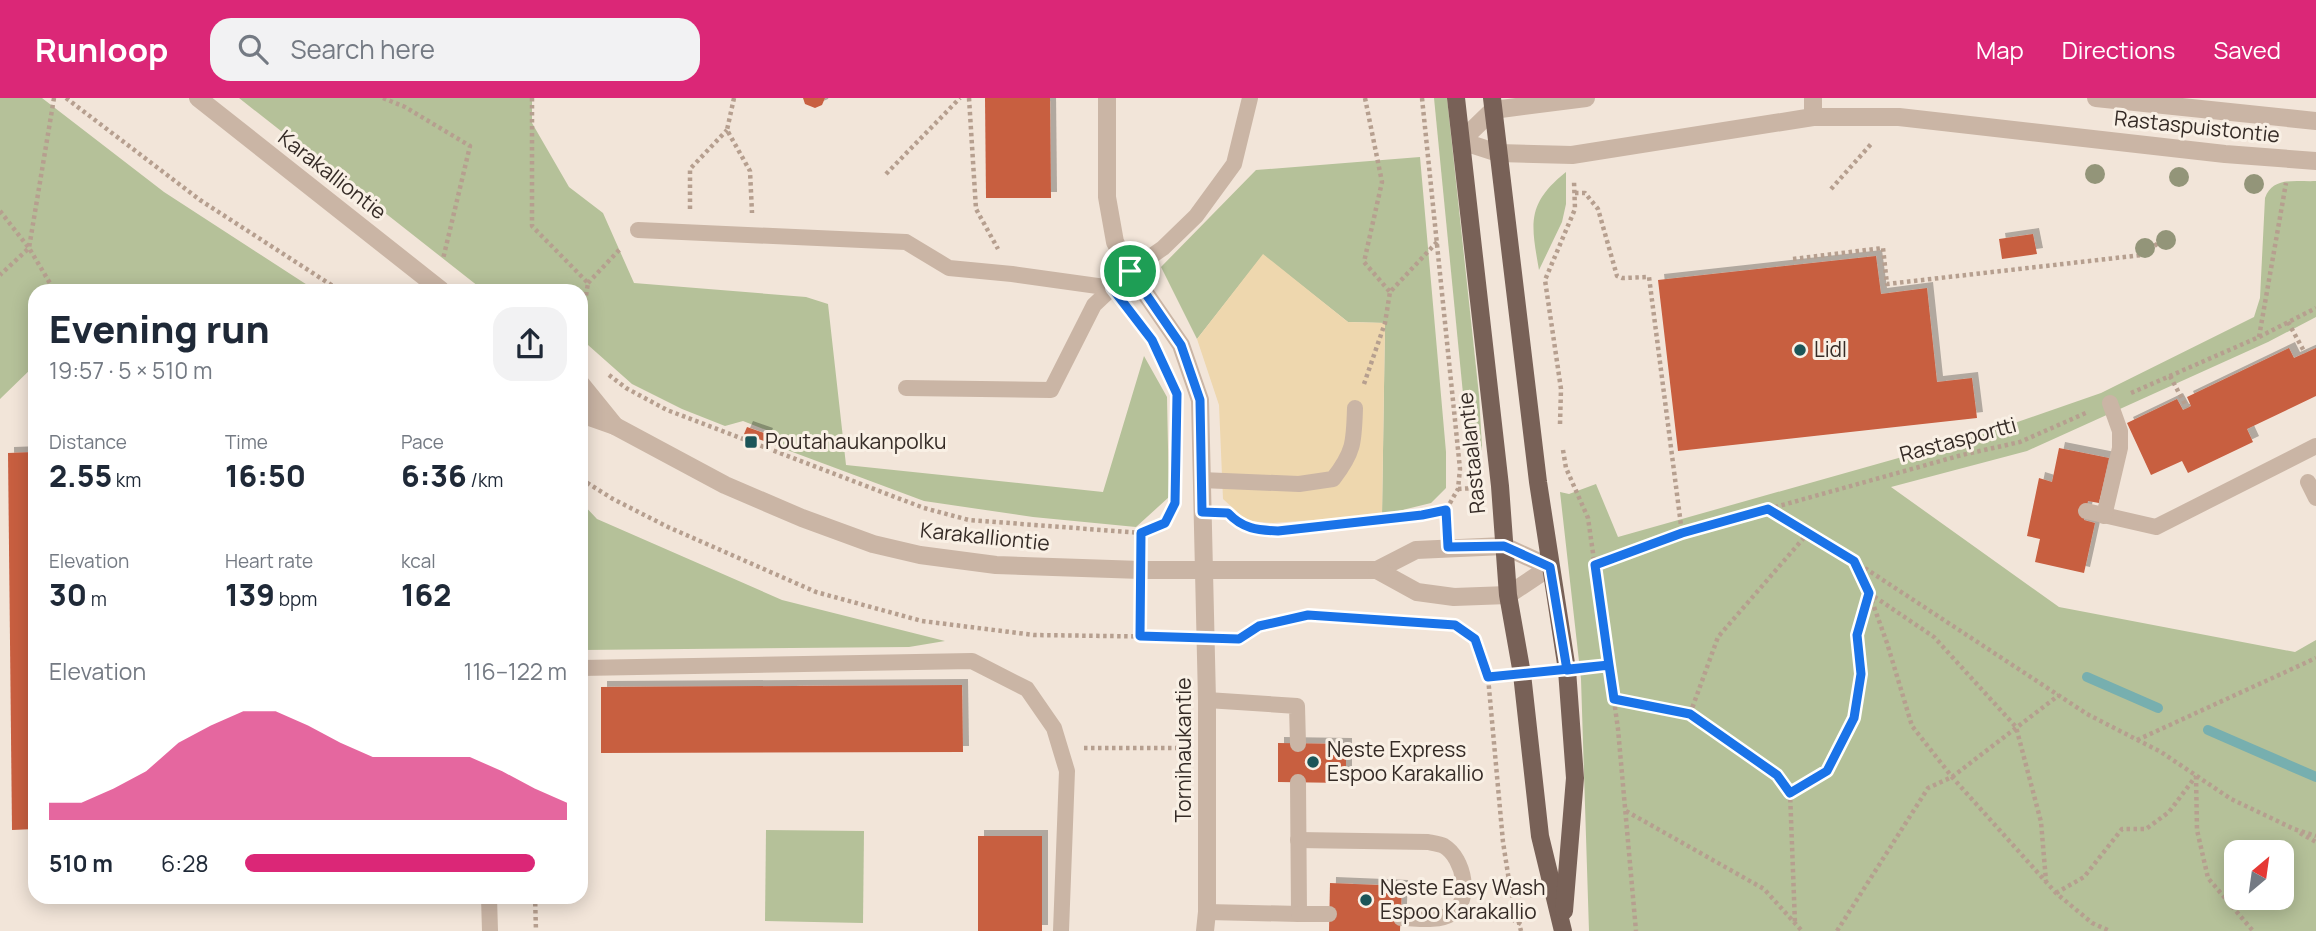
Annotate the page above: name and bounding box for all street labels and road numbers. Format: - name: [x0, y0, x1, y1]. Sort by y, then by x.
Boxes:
- street label: Rastaspuistontie: [2113, 103, 2281, 149]
- street label: Karakalliontie: [273, 123, 393, 225]
- street label: Rastaalantie: [1451, 391, 1491, 515]
- street label: Rastasportti: [1896, 410, 2019, 468]
- street label: Karakalliontie: [919, 515, 1051, 557]
- street label: Tornihaukantie: [1169, 678, 1197, 822]

